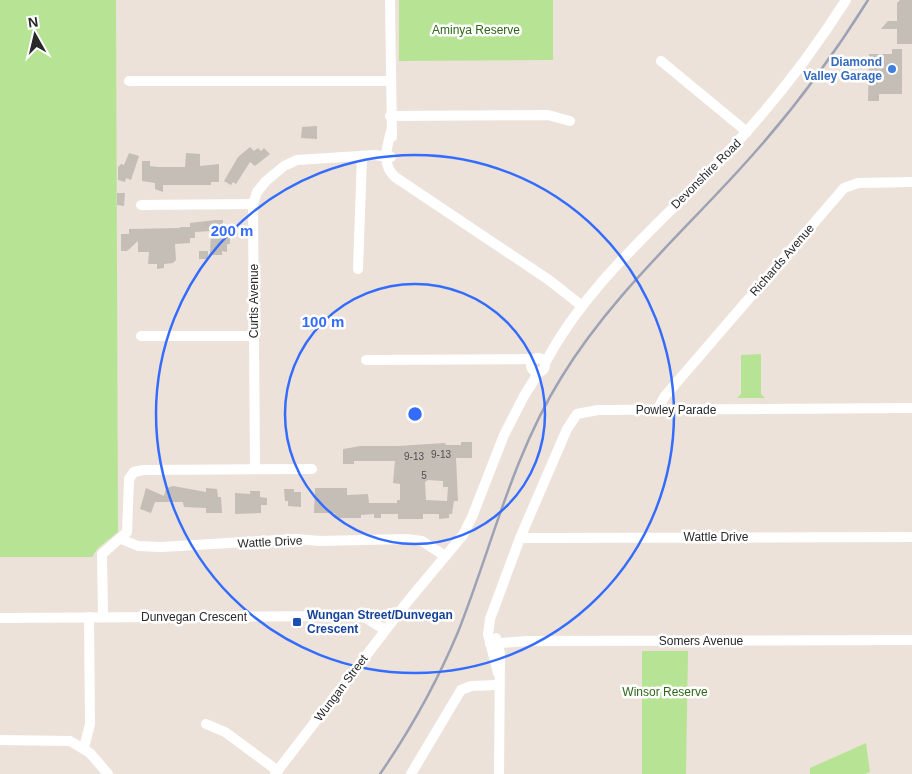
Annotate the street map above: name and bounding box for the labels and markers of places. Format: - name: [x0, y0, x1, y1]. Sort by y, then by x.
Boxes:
- place label: Diamond Valley Garage: [803, 55, 882, 83]
- marker: Diamond Valley Garage: [886, 63, 898, 75]
- centre of rings: [406, 405, 424, 423]
- place label: Wungan Street/Dunvegan Crescent: [307, 608, 453, 636]
- marker: Wungan Street/Dunvegan Crescent: [291, 616, 303, 628]

